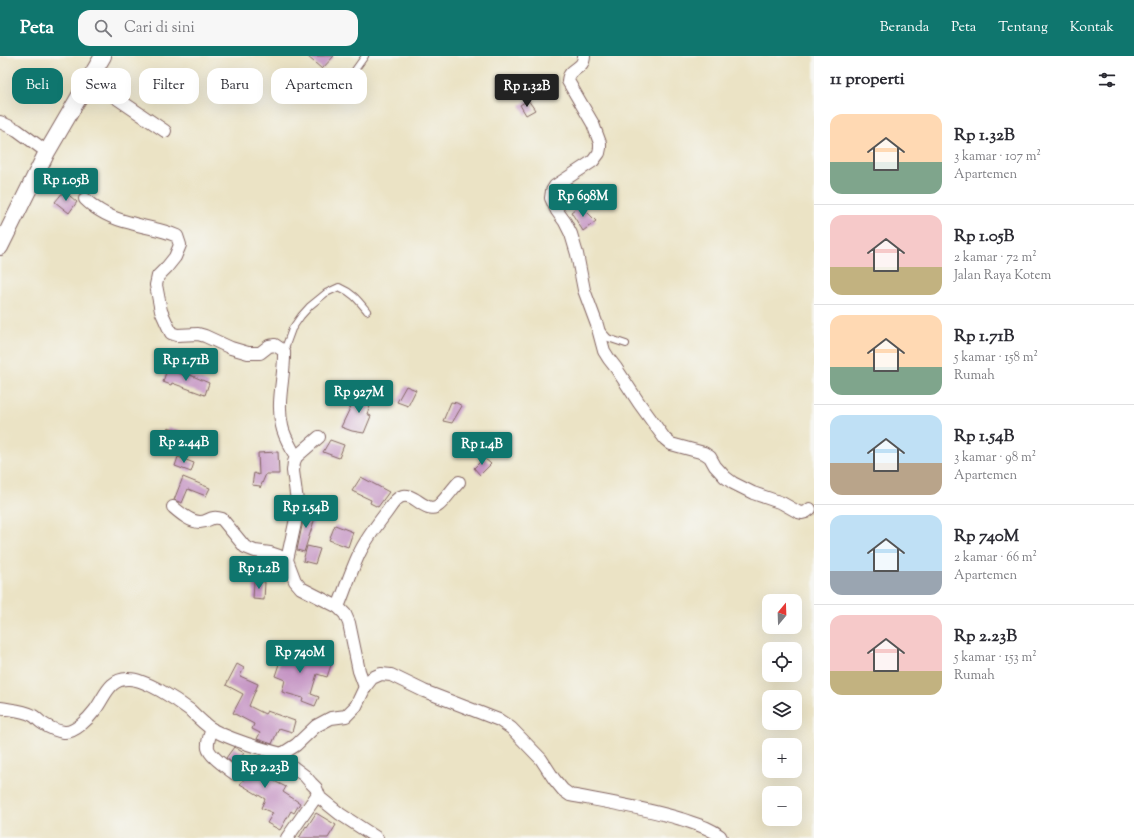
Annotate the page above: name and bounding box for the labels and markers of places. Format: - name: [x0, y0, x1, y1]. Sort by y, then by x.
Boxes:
- pin: Rp 1.32B: [486, 74, 568, 108]
- pin: Rp 1.05B: [25, 168, 107, 202]
- pin: Rp 698M: [546, 184, 620, 218]
- pin: Rp 1.71B: [145, 348, 227, 382]
- pin: Rp 927M: [322, 380, 396, 414]
- pin: Rp 2.44B: [143, 430, 225, 464]
- pin: Rp 1.4B: [445, 432, 519, 466]
- pin: Rp 1.54B: [265, 495, 347, 529]
- pin: Rp 1.2B: [222, 556, 296, 590]
- pin: Rp 740M: [263, 640, 337, 674]
- pin: Rp 2.23B: [224, 755, 306, 789]

